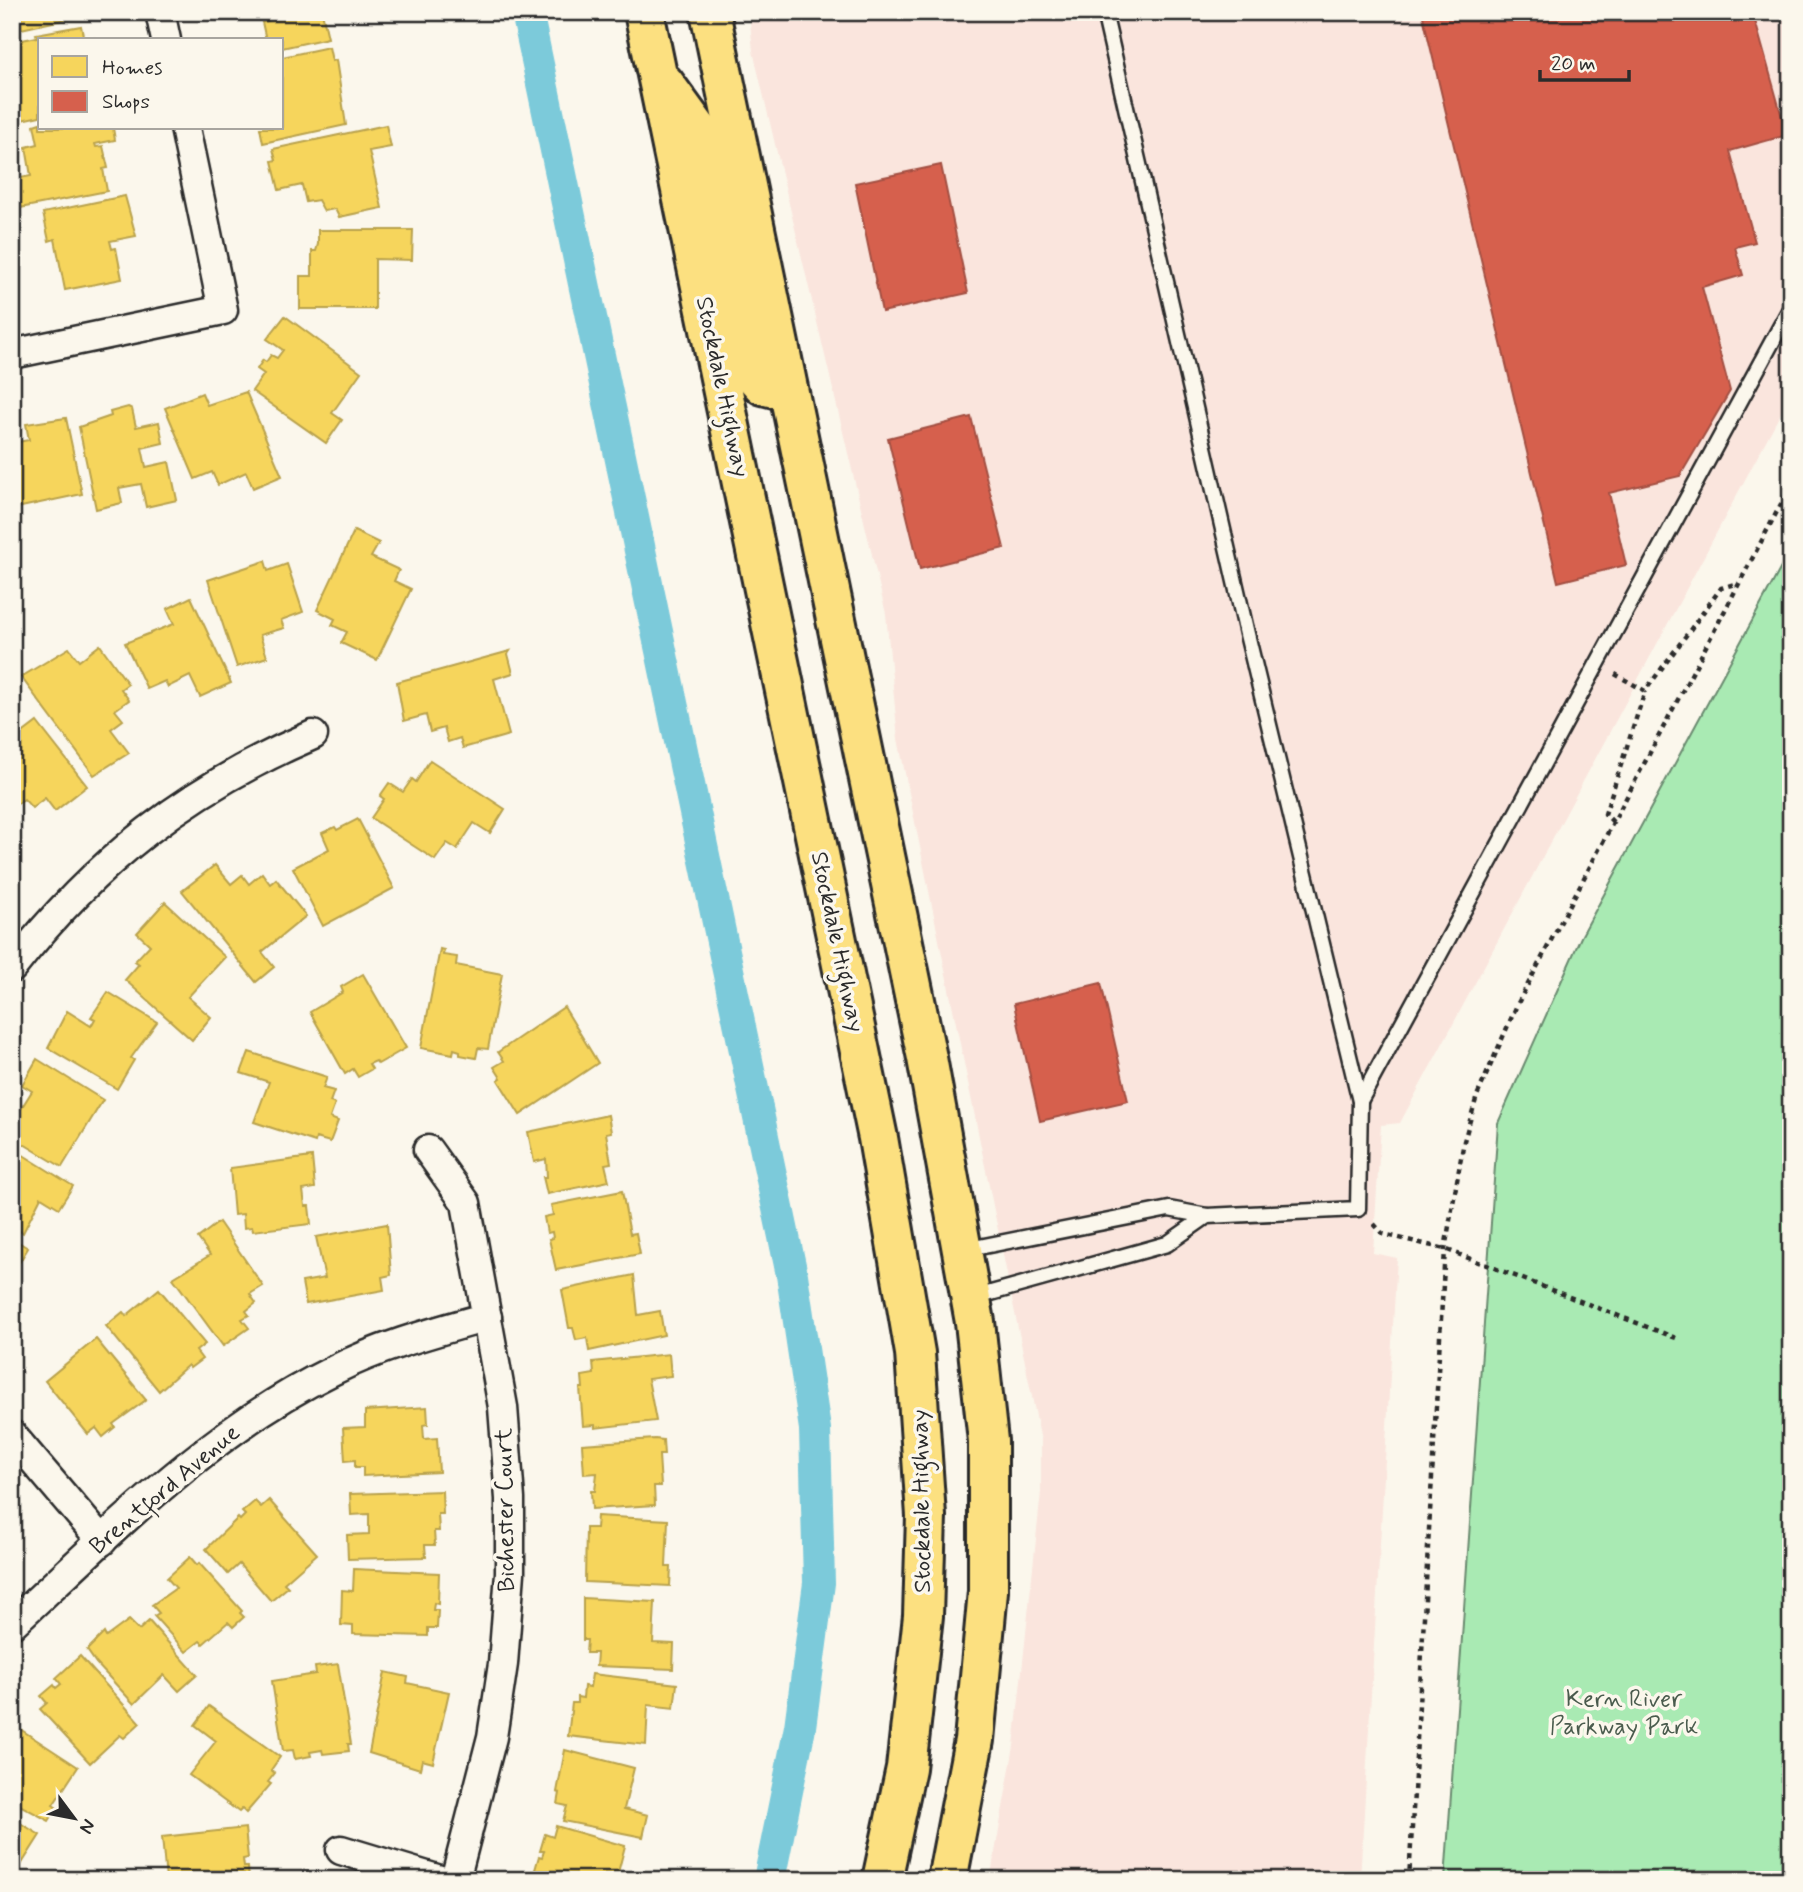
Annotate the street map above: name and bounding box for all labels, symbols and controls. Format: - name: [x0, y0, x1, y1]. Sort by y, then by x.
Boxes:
- legend: [38, 38, 284, 130]
- scale bar: [1540, 38, 1630, 82]
- text: 20 m: [1551, 50, 1596, 78]
- text: Homes: [102, 54, 162, 82]
- text: Shops: [102, 88, 150, 116]
- street label: Stockdale Highway: [685, 294, 756, 481]
- street label: Stockdale Highway: [800, 849, 871, 1036]
- street label: Stockdale Highway: [905, 1409, 942, 1593]
- street label: Brentford Avenue: [83, 1418, 248, 1564]
- street label: Bichester Court: [489, 1428, 523, 1592]
- park label: Kern River Parkway Park: [1550, 1684, 1698, 1743]
- north arrow: [38, 1784, 108, 1854]
- text: N: [73, 1814, 101, 1838]

